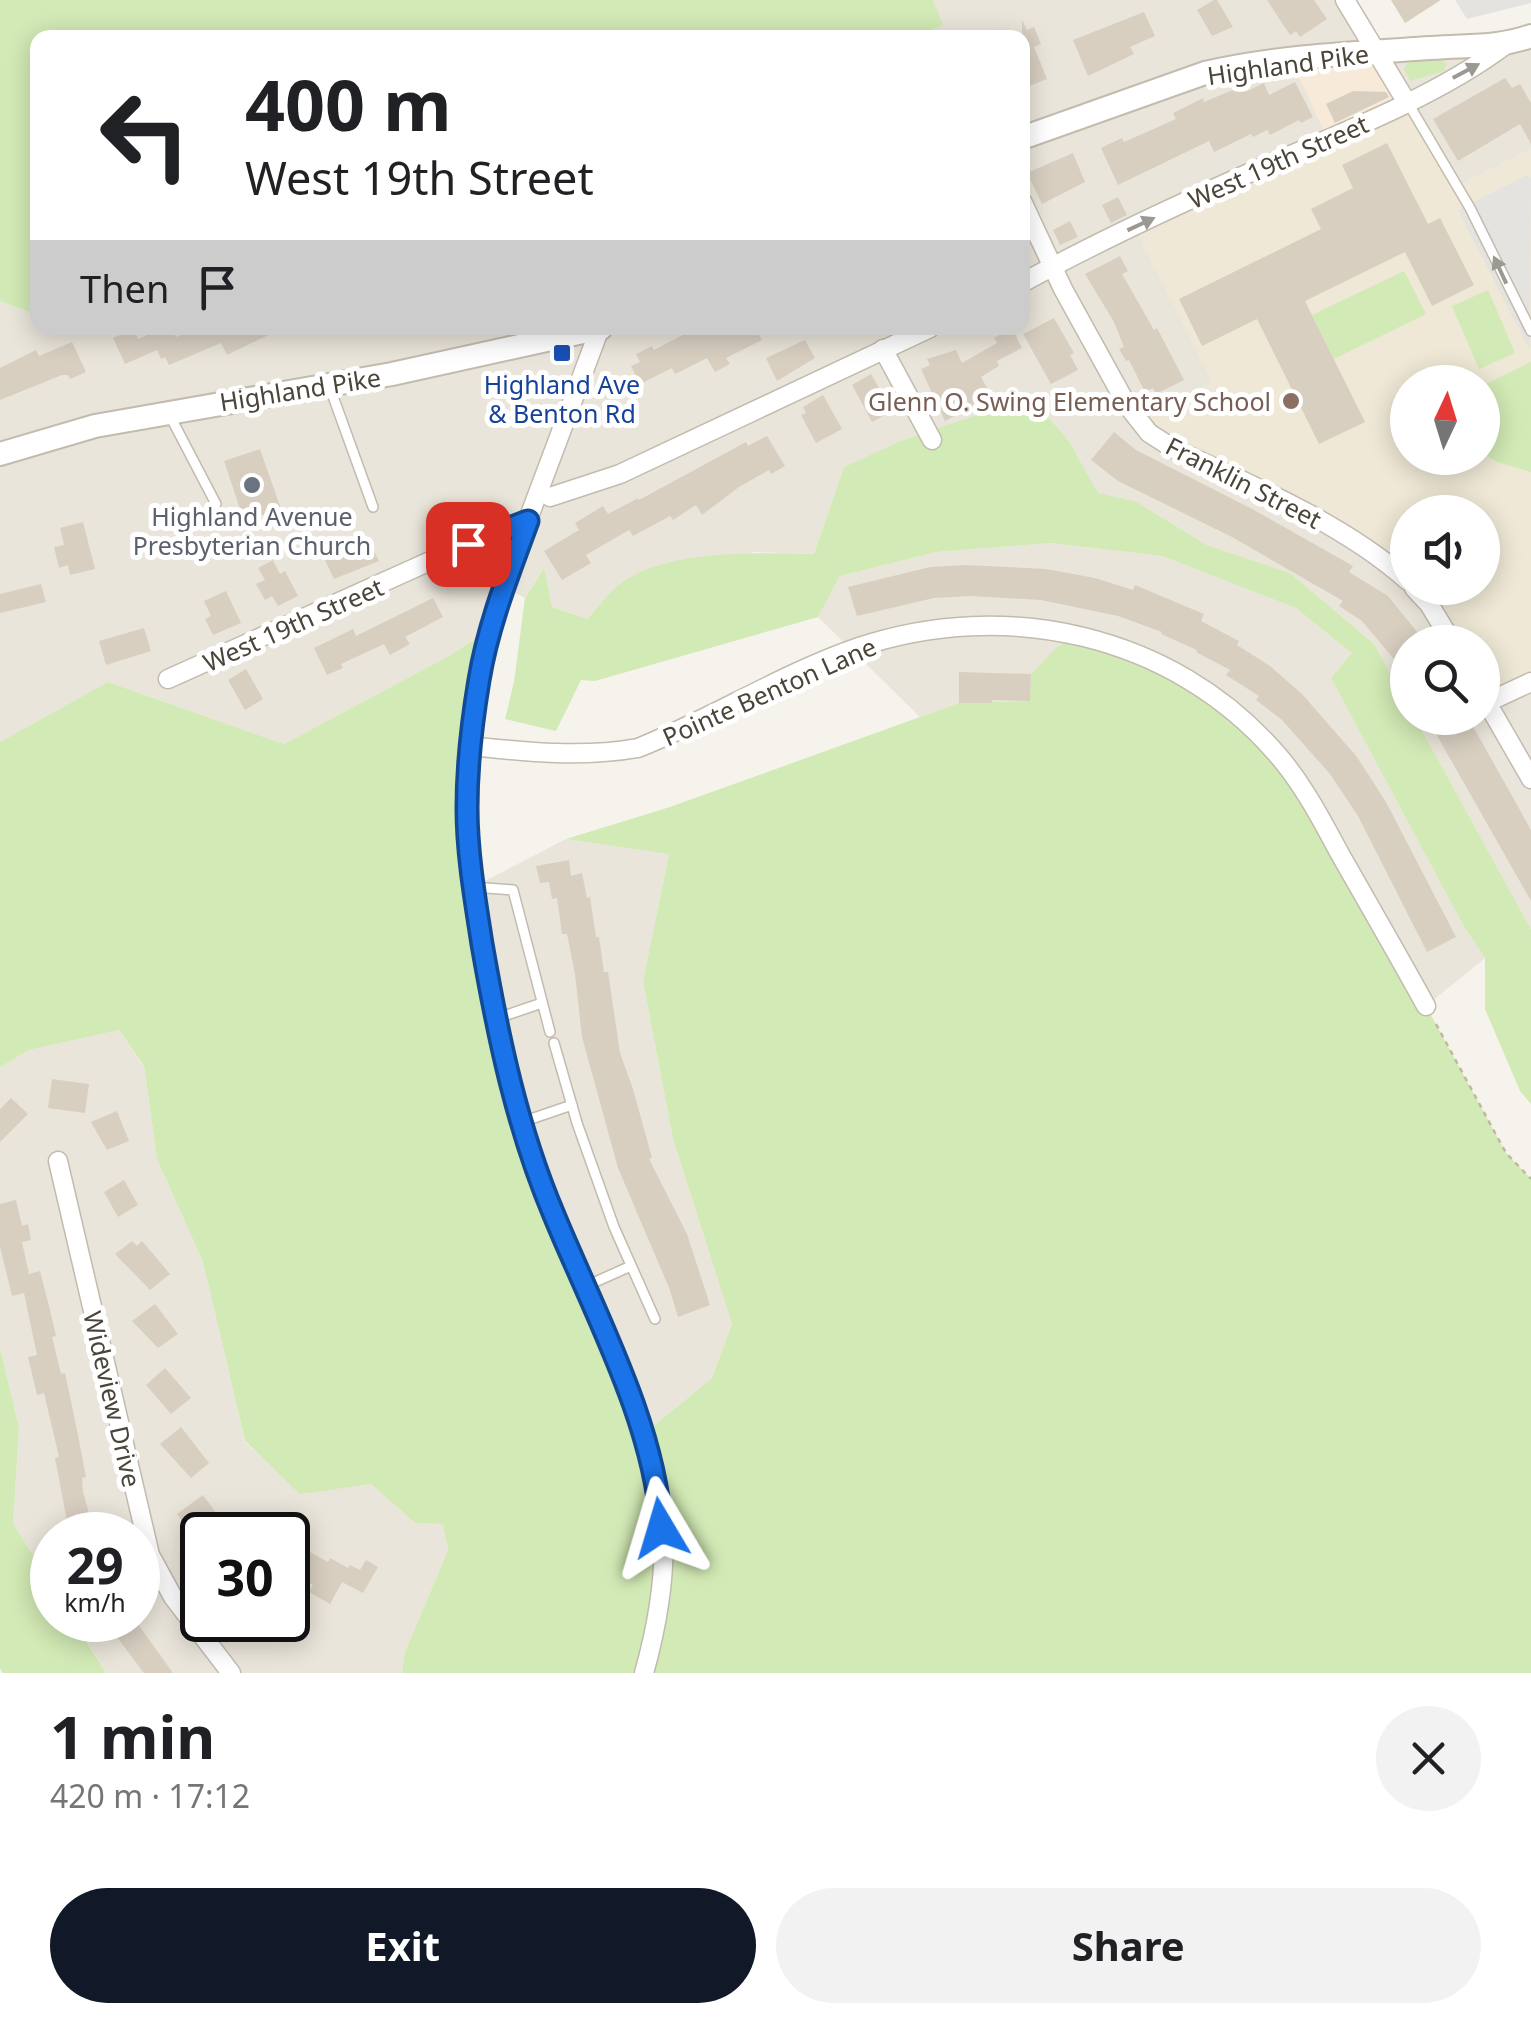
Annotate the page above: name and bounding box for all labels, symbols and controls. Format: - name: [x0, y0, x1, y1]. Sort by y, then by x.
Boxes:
- street label: Highland Pike: [1205, 36, 1371, 92]
- text: 400 m: [245, 56, 452, 152]
- one-way arrow: [1452, 63, 1481, 80]
- icon: left: [80, 70, 210, 200]
- street label: West 19th Street: [1183, 106, 1373, 216]
- text: West 19th Street: [245, 147, 594, 208]
- one-way arrow: [1126, 215, 1155, 232]
- one-way arrow: [1491, 256, 1508, 285]
- icon: arrive: [190, 260, 245, 315]
- text: Then: [80, 262, 170, 314]
- marker: Highland Ave & Benton Rd: [551, 342, 573, 364]
- street label: Highland Pike: [217, 359, 383, 419]
- north arrow: [1390, 365, 1500, 475]
- map controls: [1390, 365, 1500, 735]
- place label: Highland Ave & Benton Rd: [484, 367, 640, 430]
- place label: Glenn O. Swing Elementary School: [868, 384, 1271, 418]
- marker: Glenn O. Swing Elementary School: [1280, 390, 1302, 412]
- street label: Franklin Street: [1160, 428, 1328, 536]
- marker: Highland Avenue Presbyterian Church: [241, 474, 263, 496]
- button: sound: [1390, 495, 1500, 605]
- place label: Highland Avenue Presbyterian Church: [133, 499, 371, 562]
- pin: [426, 502, 511, 587]
- icon: arrive: [441, 517, 496, 572]
- street label: West 19th Street: [198, 569, 388, 679]
- button: search: [1390, 625, 1500, 735]
- street label: Pointe Benton Lane: [657, 629, 881, 753]
- street label: Wideview Drive: [76, 1308, 150, 1490]
- position arrow: [609, 1476, 713, 1580]
- speed limit sign: 30: [180, 1512, 310, 1642]
- text: 29: [66, 1531, 124, 1599]
- text: km/h: [64, 1585, 126, 1619]
- text: 1 min: [50, 1695, 215, 1777]
- button: close: [1376, 1706, 1481, 1811]
- text: 420 m · 17:12: [50, 1774, 250, 1817]
- button: Exit: [50, 1888, 756, 2003]
- button: Share: [776, 1888, 1481, 2003]

